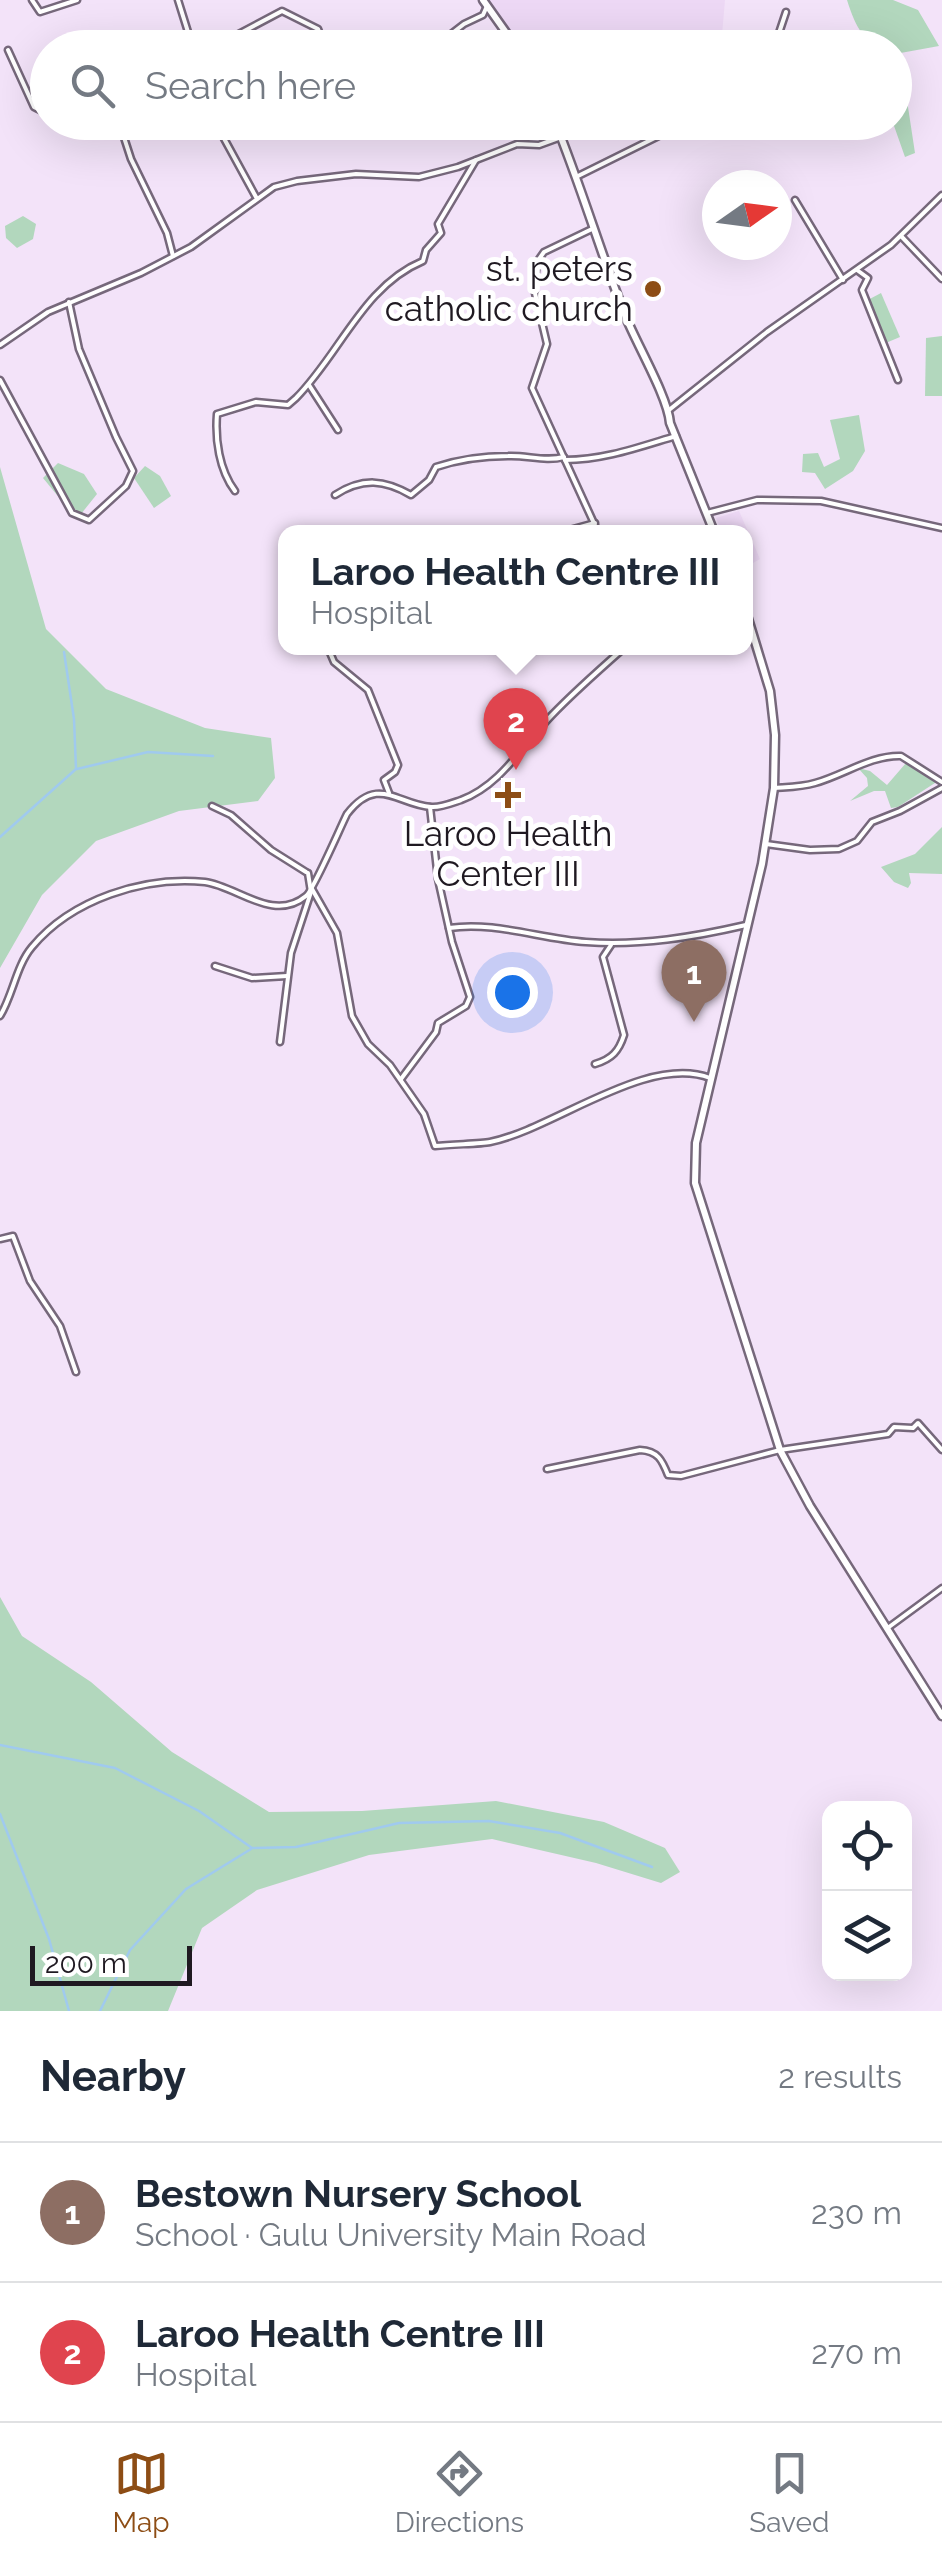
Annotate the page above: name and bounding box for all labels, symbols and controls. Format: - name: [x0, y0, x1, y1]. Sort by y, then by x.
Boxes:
- search box: [30, 30, 912, 140]
- icon: search: [65, 58, 120, 113]
- text: Search here: [145, 63, 356, 108]
- north arrow: [702, 170, 792, 260]
- place label: st. peters catholic church: [385, 248, 633, 329]
- marker: st. peters catholic church: [642, 278, 664, 300]
- popup: [278, 525, 753, 655]
- text: Laroo Health Centre III: [311, 549, 720, 594]
- text: Hospital: [311, 594, 432, 631]
- pin: 2: [484, 688, 548, 770]
- marker: Laroo Health Center III: [495, 782, 521, 808]
- place label: Laroo Health Center III: [404, 813, 612, 894]
- pin: 1: [662, 940, 726, 1022]
- your location: [487, 967, 538, 1018]
- map controls: [822, 1801, 912, 1981]
- button: locate: [822, 1801, 912, 1891]
- button: layers: [822, 1891, 912, 1981]
- scale bar: [30, 1941, 192, 1986]
- text: 200 m: [45, 1947, 127, 1980]
- text: Nearby: [40, 2052, 186, 2101]
- text: 2 results: [778, 2058, 902, 2095]
- text: Bestown Nursery School: [135, 2171, 581, 2216]
- text: 1: [65, 2194, 80, 2231]
- text: 230 m: [811, 2194, 902, 2231]
- text: School · Gulu University Main Road: [135, 2216, 646, 2253]
- text: Laroo Health Centre III: [135, 2311, 545, 2356]
- text: 2: [63, 2334, 82, 2371]
- text: 270 m: [811, 2334, 902, 2371]
- text: Hospital: [135, 2356, 256, 2393]
- tab: Map: [113, 2446, 170, 2539]
- tab: Directions: [395, 2446, 524, 2539]
- tab: Saved: [749, 2446, 829, 2539]

